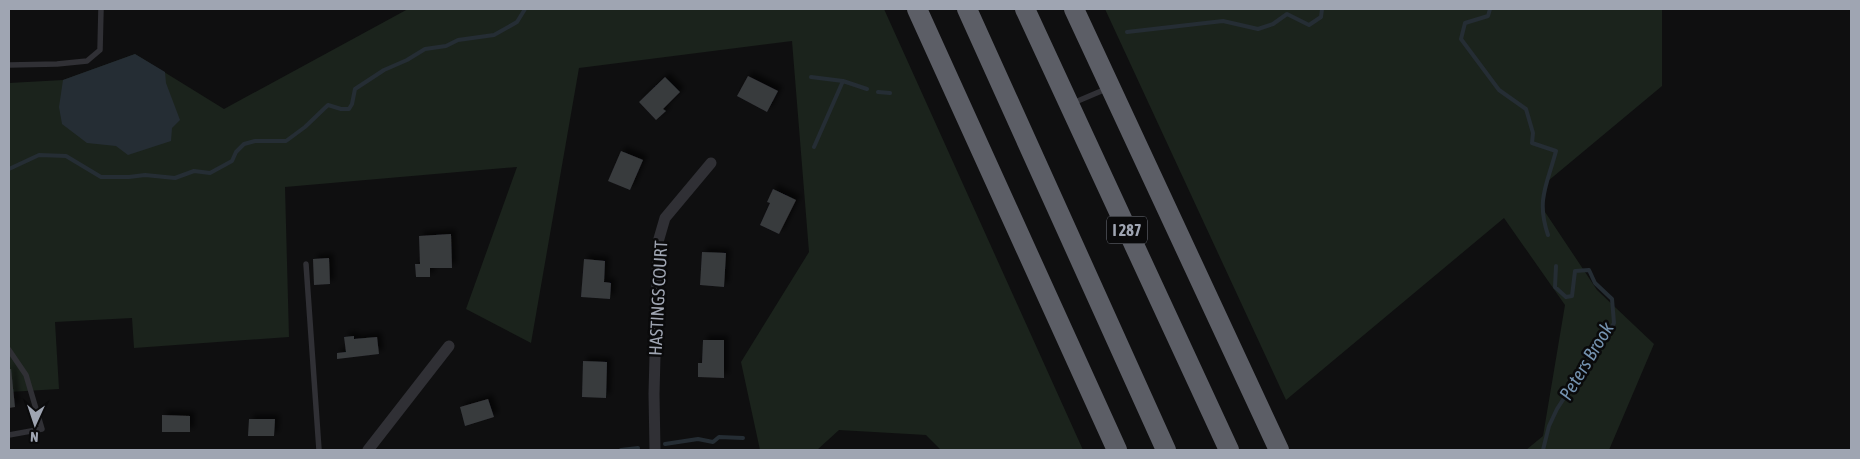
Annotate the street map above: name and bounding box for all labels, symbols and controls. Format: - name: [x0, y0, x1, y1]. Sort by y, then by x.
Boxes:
- road number: I 287: [1107, 216, 1147, 244]
- street label: HASTINGS COURT: [644, 240, 672, 356]
- water label: Peters Brook: [1554, 318, 1618, 404]
- north arrow: [10, 399, 60, 449]
- text: N: [30, 429, 39, 445]

